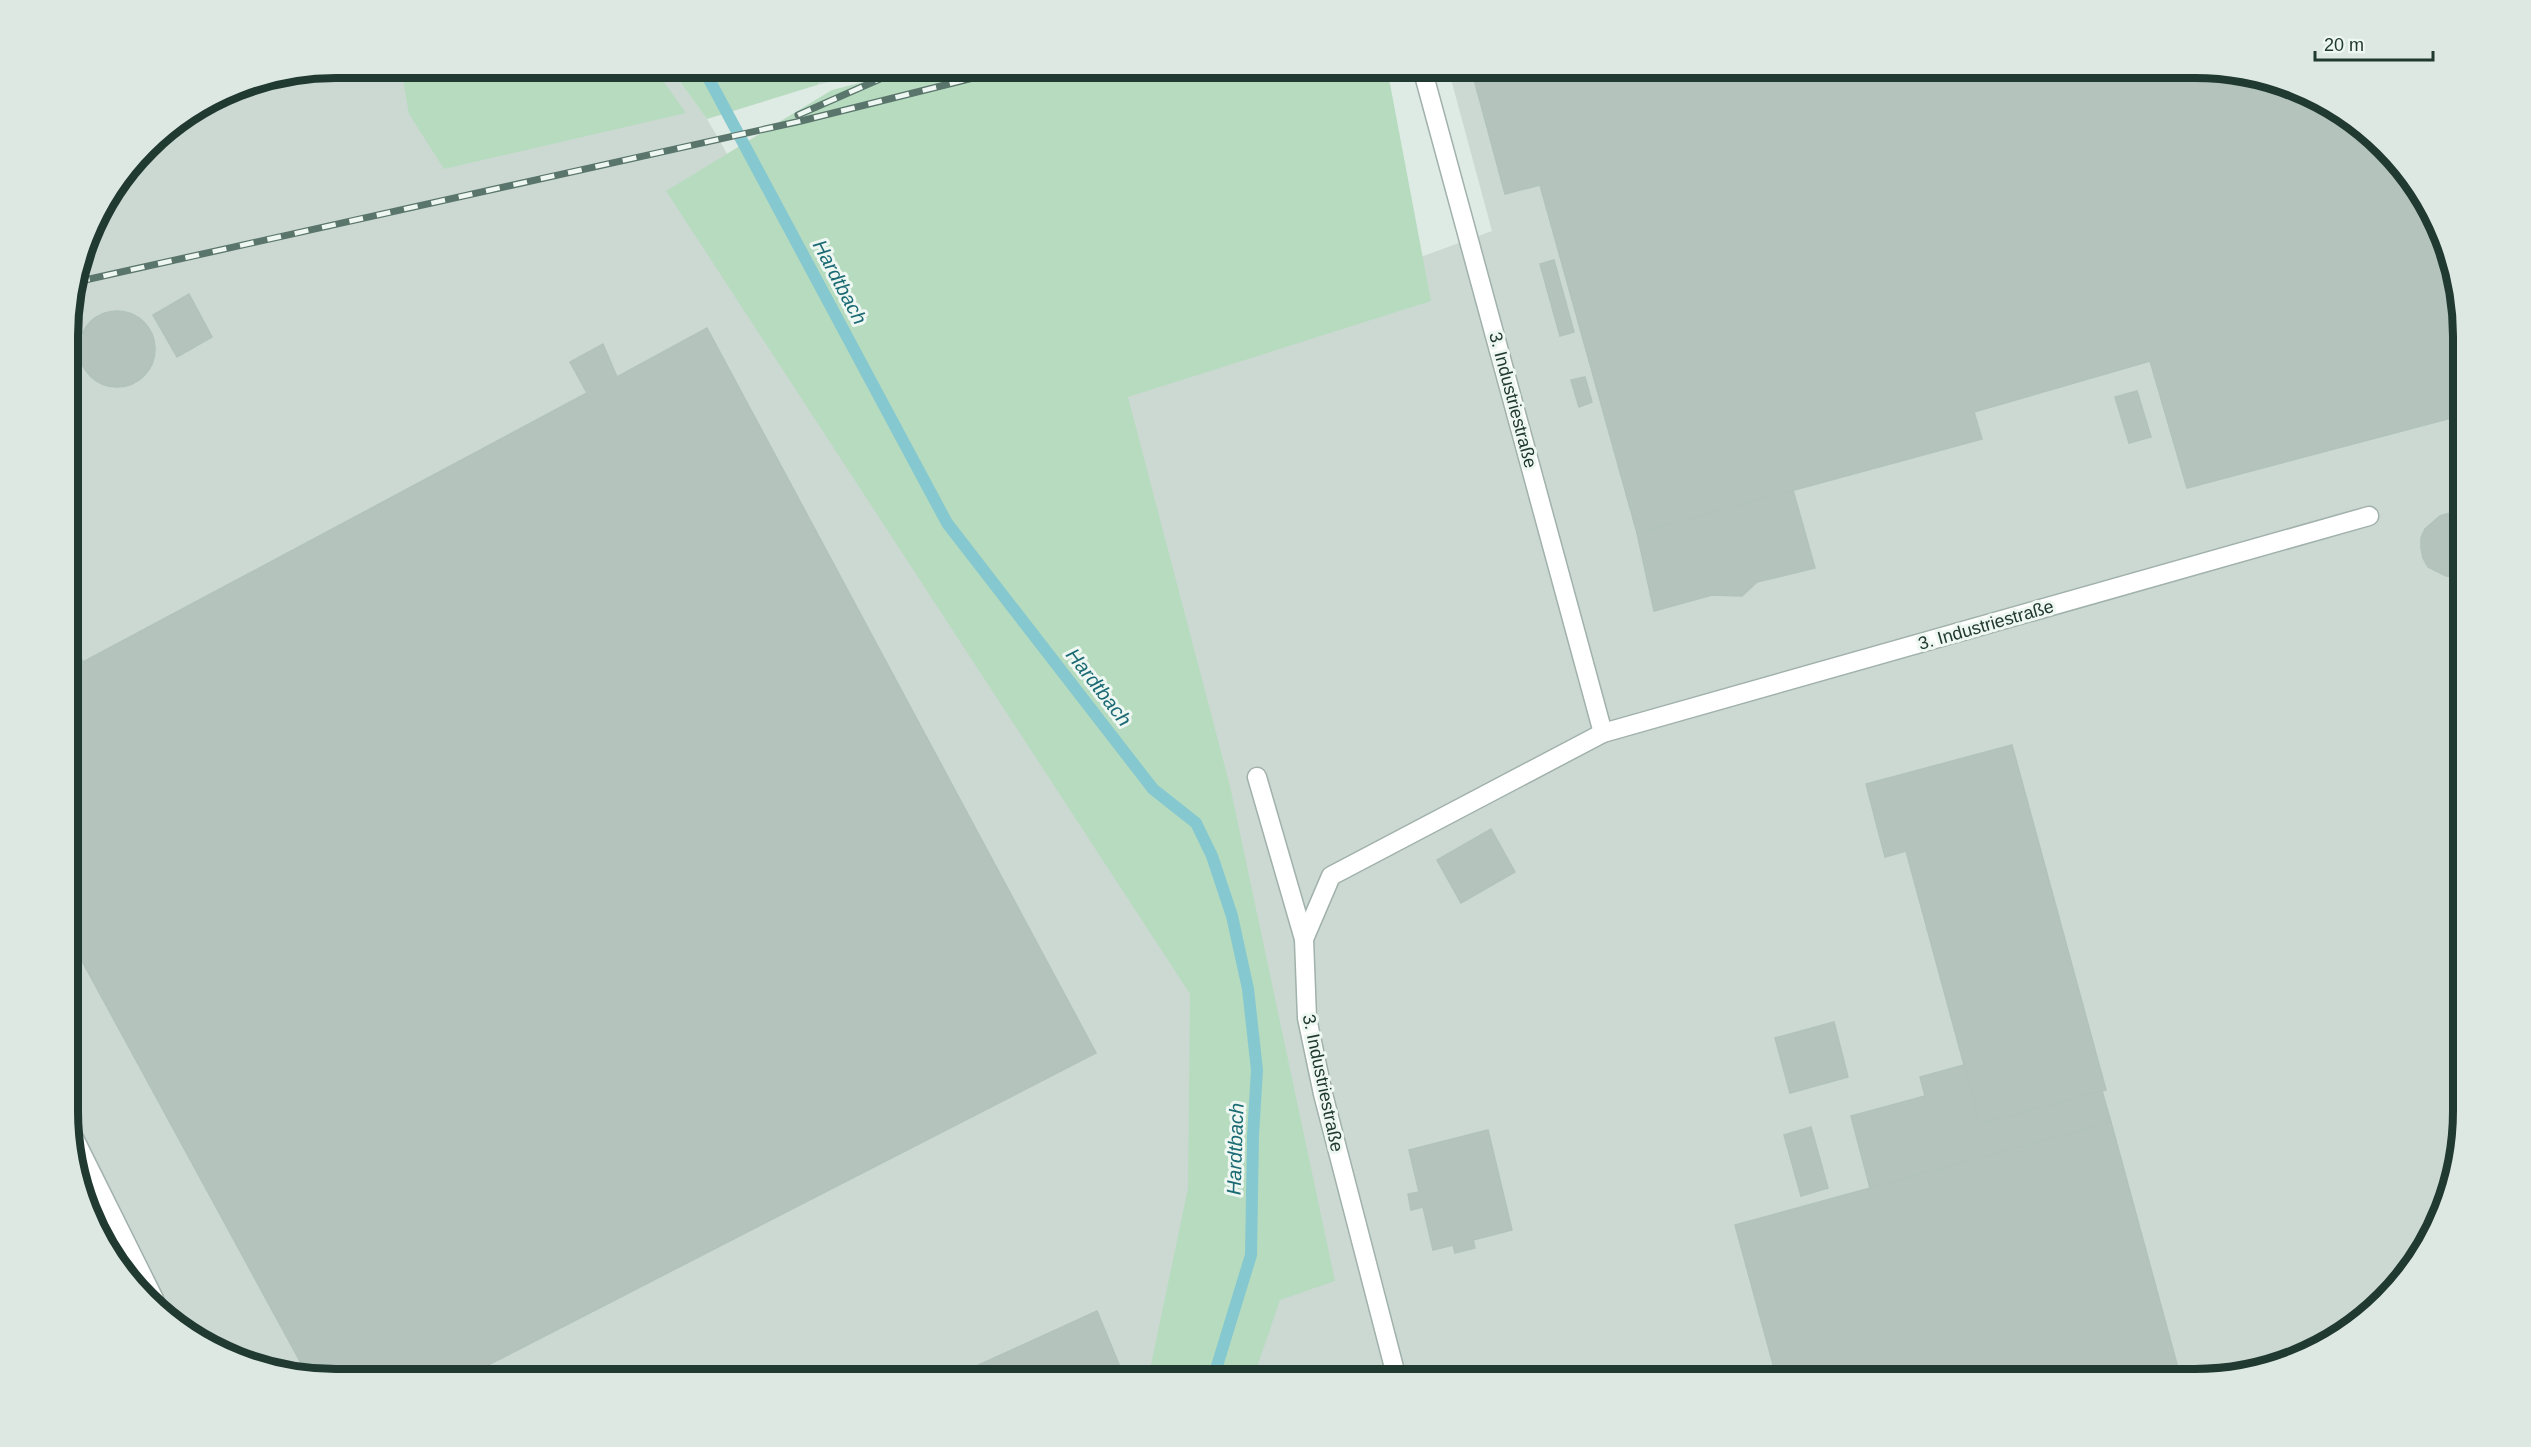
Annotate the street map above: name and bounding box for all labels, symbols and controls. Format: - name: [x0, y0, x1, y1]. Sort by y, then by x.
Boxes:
- scale bar: [2315, 24, 2434, 62]
- text: 20 m: [2324, 35, 2364, 55]
- water label: Hardtbach: [809, 236, 871, 328]
- street label: 3. Industriestraße: [1485, 330, 1541, 470]
- street label: 3. Industriestraße: [1916, 596, 2056, 654]
- water label: Hardtbach: [1062, 644, 1136, 730]
- street label: 3. Industriestraße: [1299, 1012, 1347, 1154]
- water label: Hardtbach: [1222, 1103, 1248, 1195]

